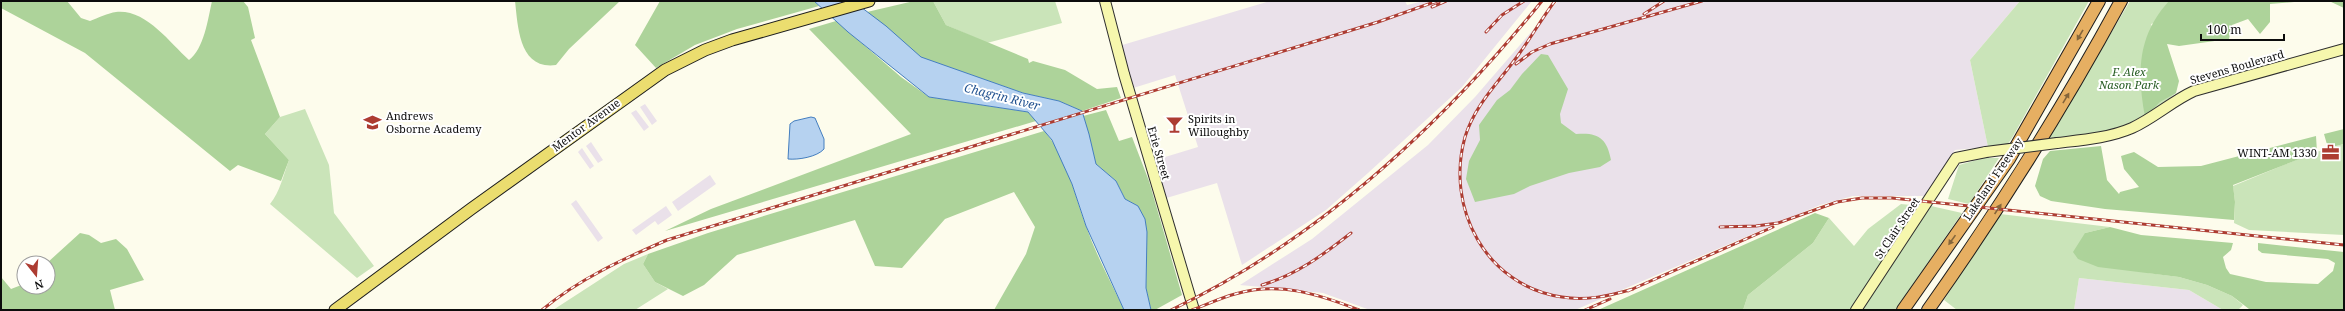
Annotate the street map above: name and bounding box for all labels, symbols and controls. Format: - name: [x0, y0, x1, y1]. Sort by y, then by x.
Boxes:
- scale bar: [2201, 16, 2284, 42]
- text: 100 m: [2207, 21, 2242, 38]
- one-way arrow: [2076, 29, 2083, 41]
- street label: Stevens Boulevard: [2188, 46, 2286, 87]
- park label: F. Alex Nason Park: [2098, 64, 2160, 92]
- water label: Chagrin River: [962, 79, 1042, 114]
- one-way arrow: [2062, 93, 2070, 103]
- street label: Mentor Avenue: [549, 95, 623, 154]
- place label: Andrews Osborne Academy: [386, 108, 482, 136]
- place label: Spirits in Willoughby: [1188, 111, 1250, 139]
- school or university icon: Andrews Osborne Academy: [363, 112, 383, 132]
- bar icon: Spirits in Willoughby: [1165, 115, 1185, 135]
- street label: Erie Street: [1145, 124, 1174, 181]
- street label: Lakeland Freeway: [1959, 134, 2026, 223]
- office icon: WINT-AM 1330: [2320, 143, 2340, 163]
- place label: WINT-AM 1330: [2237, 145, 2317, 160]
- street label: St Clair Street: [1870, 194, 1923, 261]
- one-way arrow: [1994, 204, 2002, 214]
- one-way arrow: [1948, 235, 1956, 245]
- north arrow: [16, 255, 56, 295]
- text: N: [32, 277, 45, 294]

